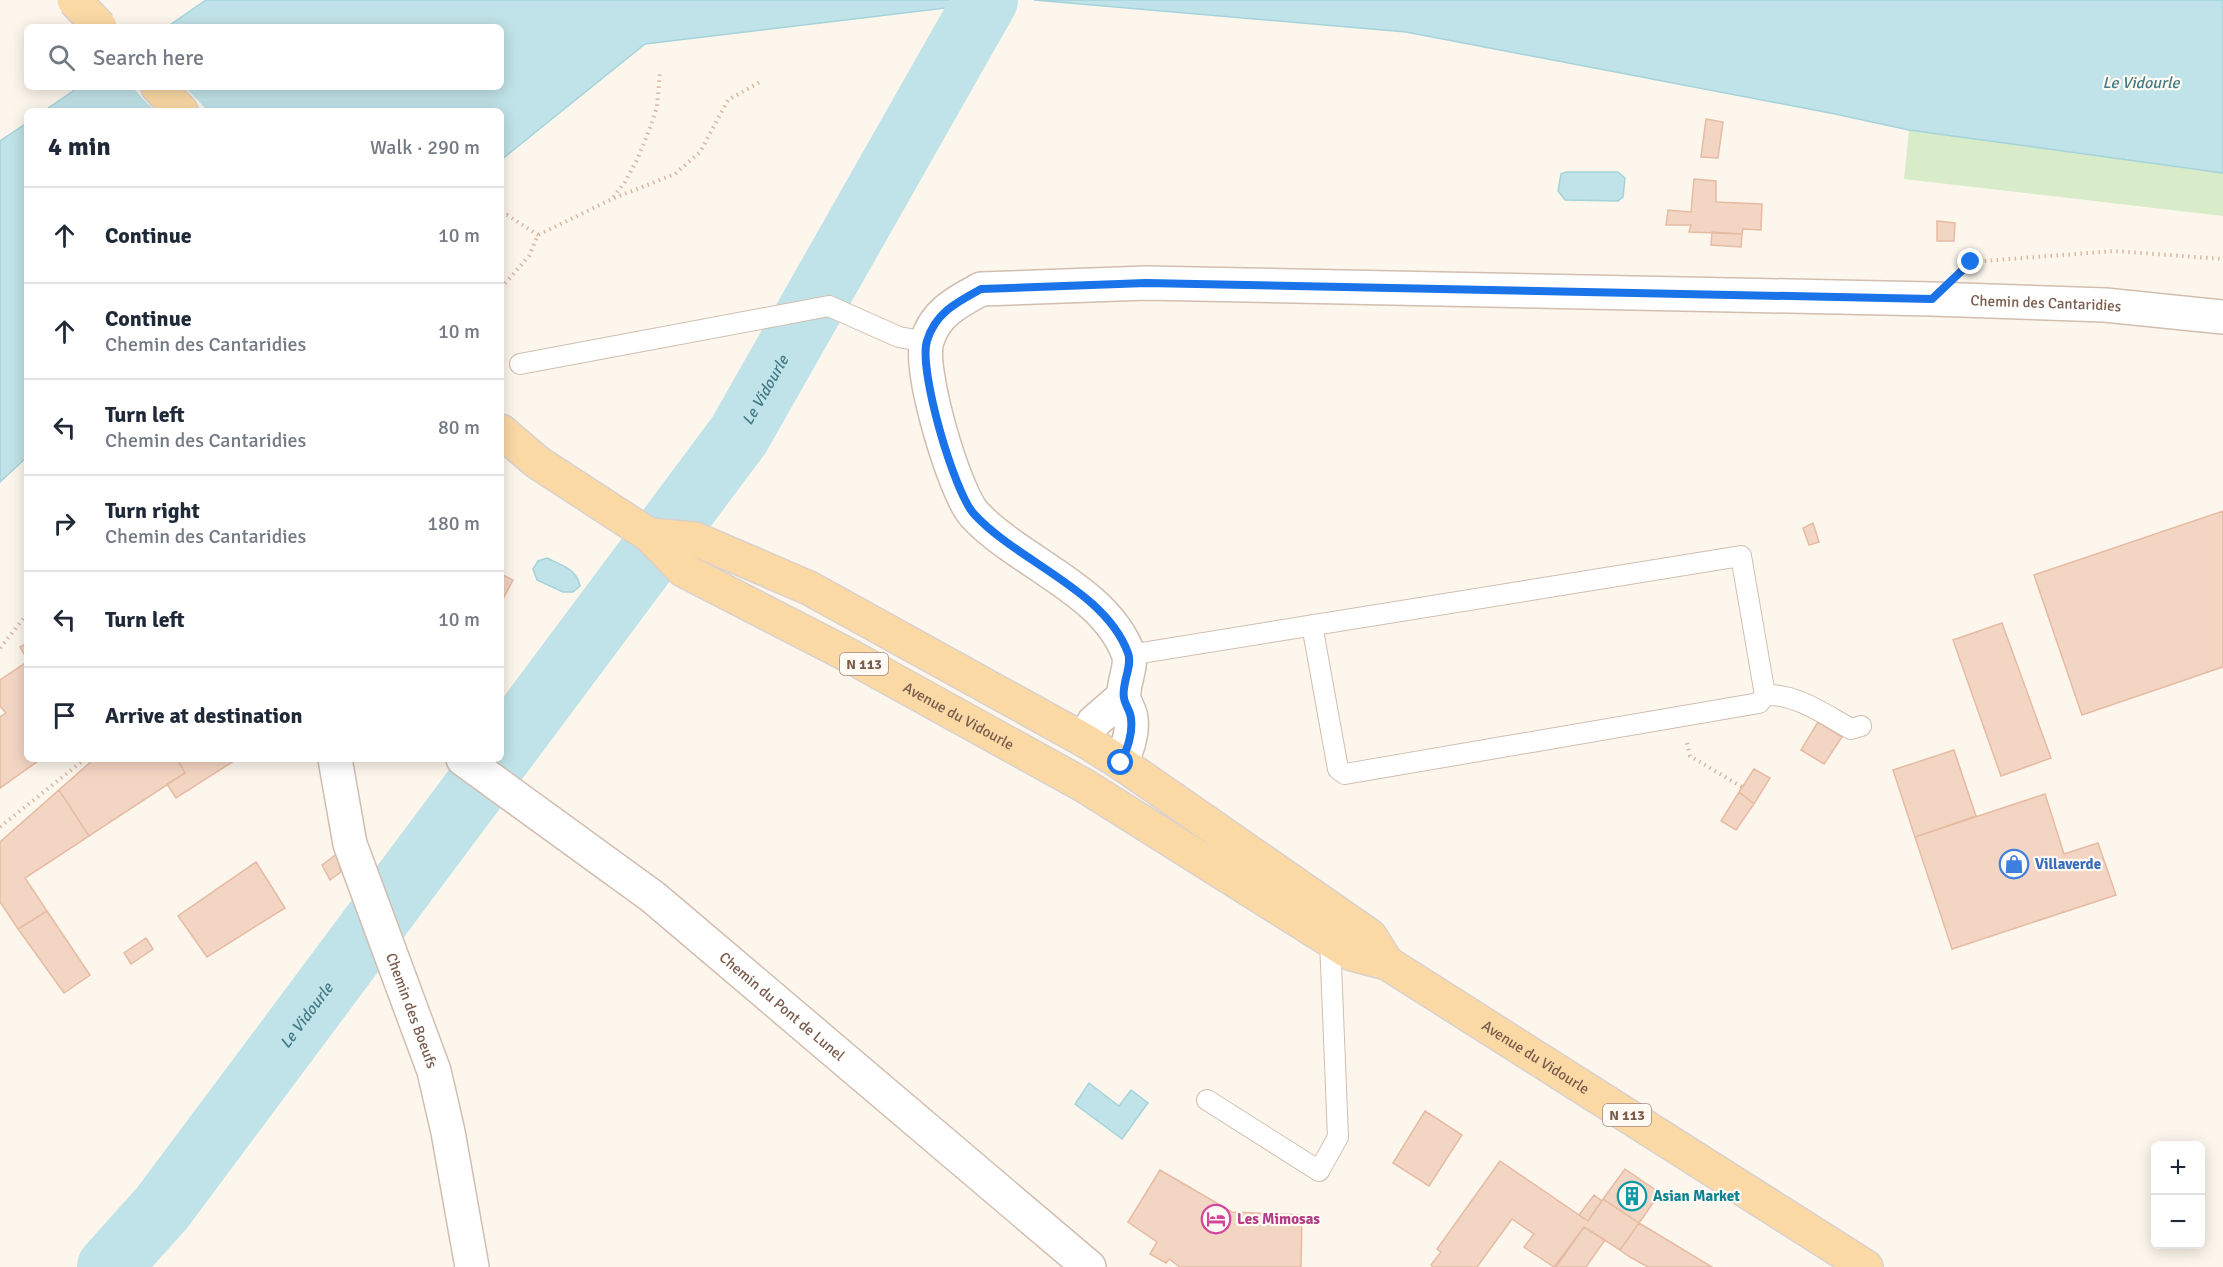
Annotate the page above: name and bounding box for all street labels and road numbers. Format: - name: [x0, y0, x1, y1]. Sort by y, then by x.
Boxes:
- street label: Chemin des Cantaridies: [1970, 291, 2123, 316]
- road number: N 113: [840, 653, 888, 675]
- street label: Avenue du Vidourle: [900, 678, 1017, 754]
- street label: Chemin du Pont de Lunel: [716, 948, 848, 1065]
- street label: Chemin des Boeufs: [382, 950, 441, 1071]
- street label: Avenue du Vidourle: [1479, 1017, 1593, 1098]
- road number: N 113: [1603, 1104, 1651, 1126]

